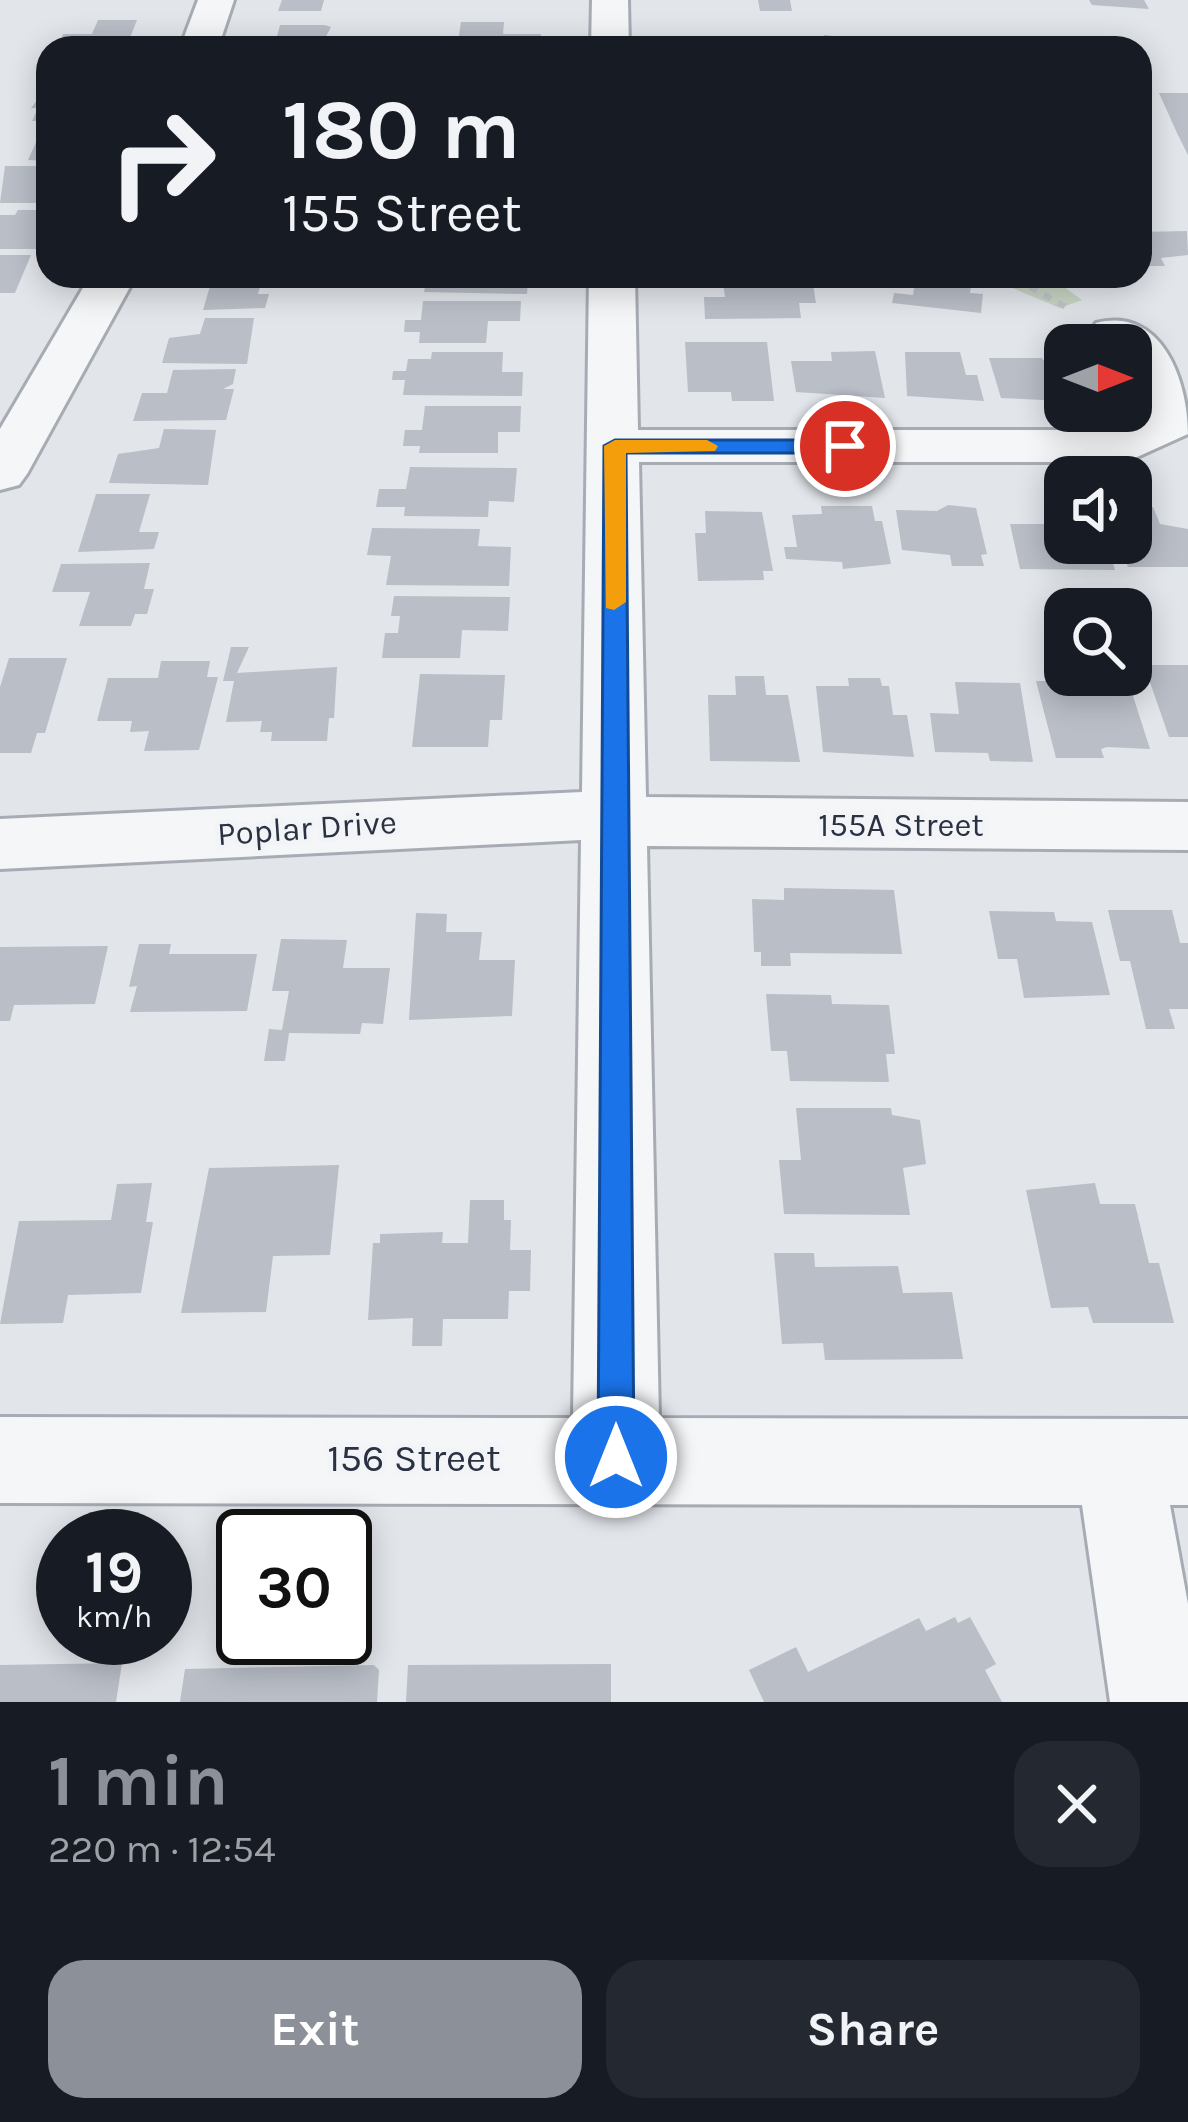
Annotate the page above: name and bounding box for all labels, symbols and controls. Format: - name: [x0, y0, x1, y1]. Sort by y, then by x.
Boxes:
- text: 180 m: [282, 81, 520, 179]
- icon: right: [84, 84, 240, 240]
- text: 155 Street: [282, 181, 522, 245]
- north arrow: [1044, 324, 1152, 432]
- map controls: [1044, 324, 1152, 696]
- pin: [794, 395, 896, 497]
- icon: arrive: [812, 413, 878, 479]
- button: sound: [1044, 456, 1152, 564]
- button: search: [1044, 588, 1152, 696]
- street label: Poplar Drive: [216, 803, 398, 853]
- street label: 155A Street: [818, 806, 984, 844]
- position arrow: [553, 1394, 679, 1520]
- street label: 156 Street: [327, 1435, 501, 1481]
- speed limit sign: 30: [216, 1509, 372, 1665]
- text: 19: [85, 1537, 143, 1607]
- text: km/h: [76, 1599, 152, 1635]
- text: 1 min: [48, 1739, 229, 1823]
- button: close: [1014, 1741, 1140, 1867]
- text: 220 m · 12:54: [48, 1826, 276, 1872]
- button: Exit: [48, 1960, 582, 2098]
- button: Share: [606, 1960, 1140, 2098]

